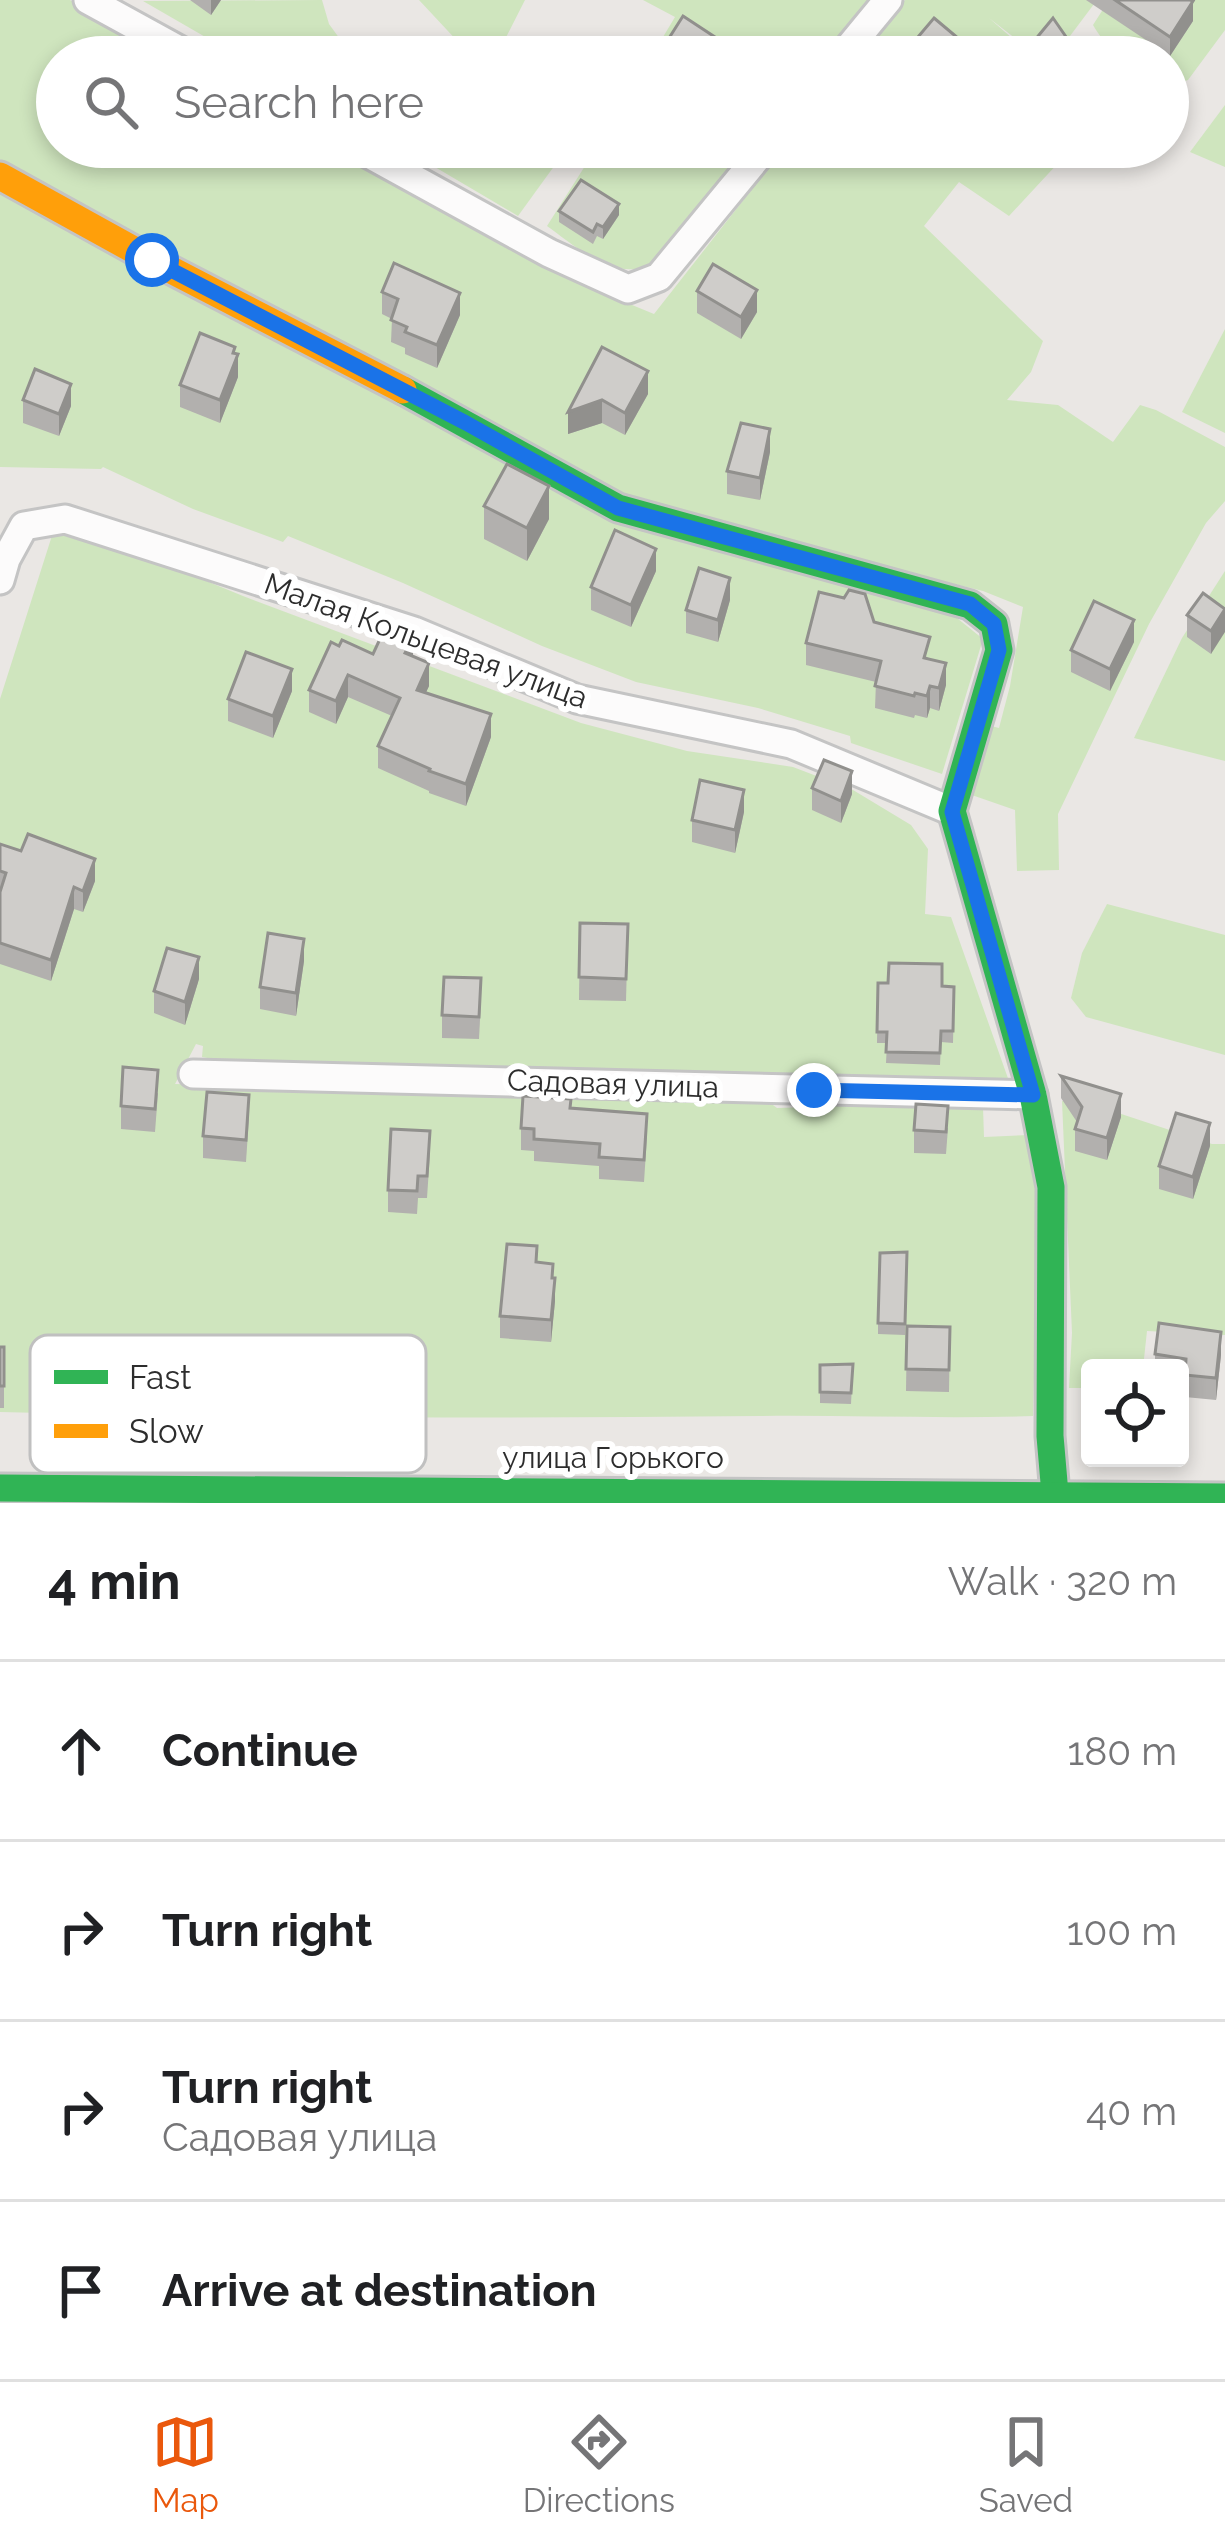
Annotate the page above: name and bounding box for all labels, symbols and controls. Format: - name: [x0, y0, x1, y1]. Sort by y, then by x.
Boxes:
- search box: [36, 36, 1189, 168]
- icon: search: [78, 69, 144, 135]
- text: Search here: [174, 76, 424, 129]
- route start: [125, 233, 179, 287]
- street label: Малая Кольцевая улица: [260, 566, 593, 715]
- street label: Садовая улица: [507, 1062, 719, 1105]
- route end: [787, 1063, 841, 1117]
- legend: [30, 1335, 426, 1473]
- text: Fast: [129, 1358, 191, 1397]
- map controls: [1081, 1359, 1189, 1467]
- button: locate: [1081, 1359, 1189, 1467]
- text: Slow: [129, 1412, 204, 1451]
- street label: улица Горького: [502, 1440, 724, 1475]
- text: 4 min: [48, 1551, 181, 1611]
- text: Walk · 320 m: [948, 1558, 1177, 1604]
- icon: ahead: [48, 1718, 114, 1784]
- text: Continue: [162, 1724, 358, 1777]
- text: 180 m: [1068, 1728, 1177, 1774]
- icon: right: [48, 1898, 114, 1964]
- text: Turn right: [162, 1904, 372, 1957]
- text: 100 m: [1067, 1908, 1177, 1954]
- text: Turn right: [162, 2061, 372, 2114]
- icon: right: [48, 2078, 114, 2144]
- text: 40 m: [1086, 2088, 1177, 2134]
- text: Садовая улица: [162, 2114, 437, 2160]
- icon: arrive: [48, 2258, 114, 2324]
- text: Arrive at destination: [162, 2264, 597, 2317]
- tab: Map: [152, 2409, 219, 2520]
- tab: Directions: [523, 2409, 675, 2520]
- tab: Saved: [979, 2409, 1073, 2520]

